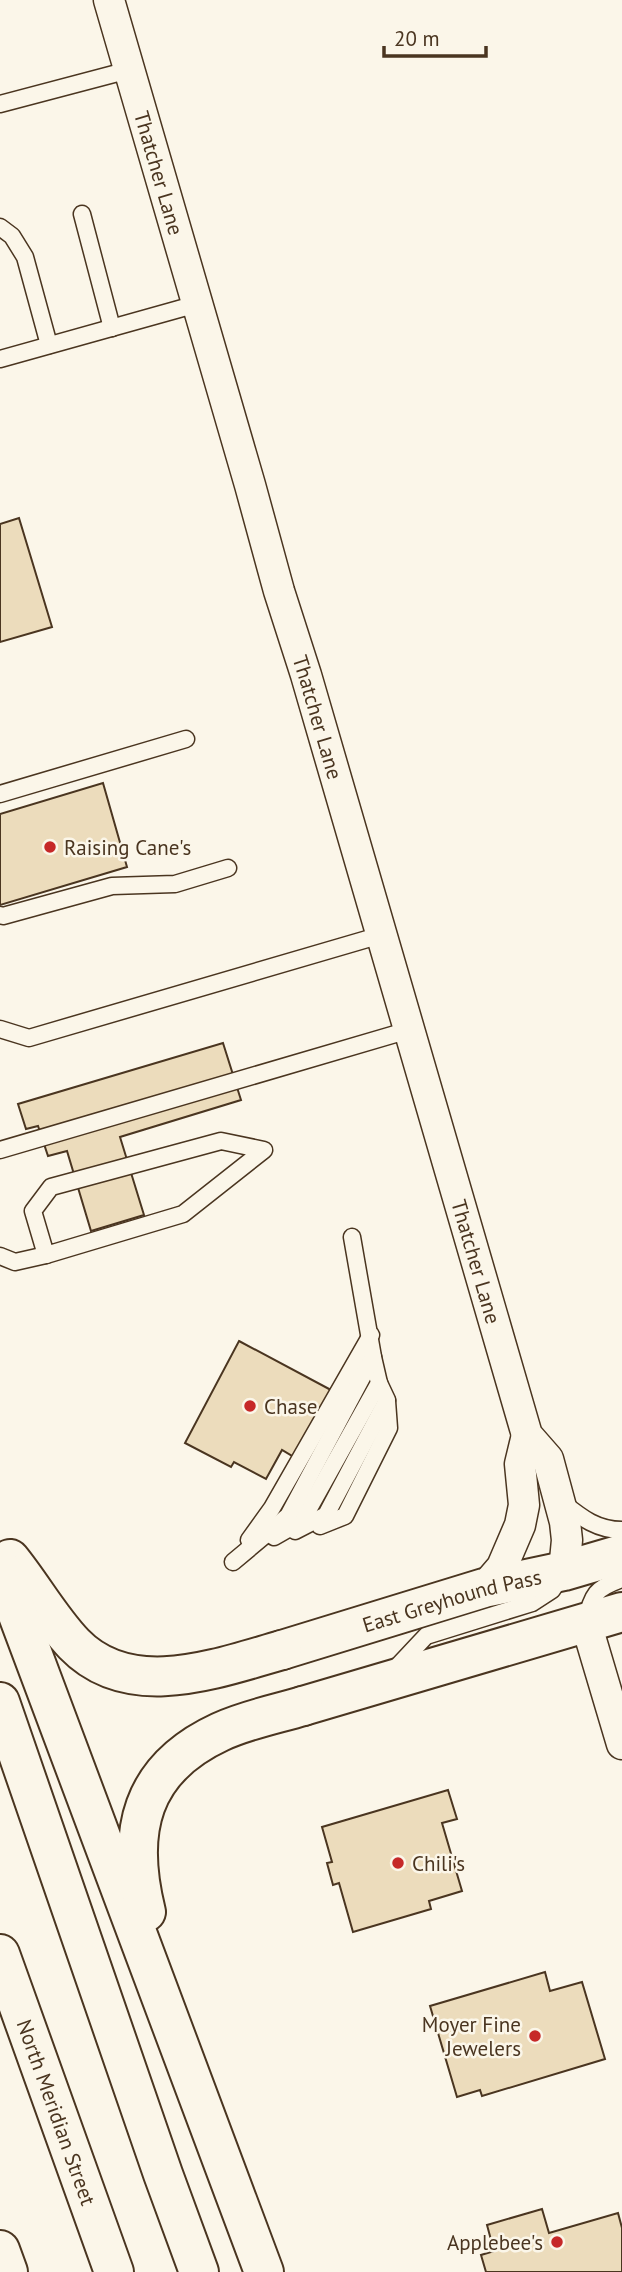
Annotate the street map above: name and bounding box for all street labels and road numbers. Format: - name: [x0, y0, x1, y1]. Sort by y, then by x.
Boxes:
- street label: Thatcher Lane: [128, 108, 190, 238]
- street label: Thatcher Lane: [287, 652, 349, 782]
- street label: Thatcher Lane: [446, 1196, 507, 1327]
- street label: East Greyhound Pass: [359, 1563, 544, 1638]
- street label: North Meridian Street: [11, 2016, 102, 2209]

